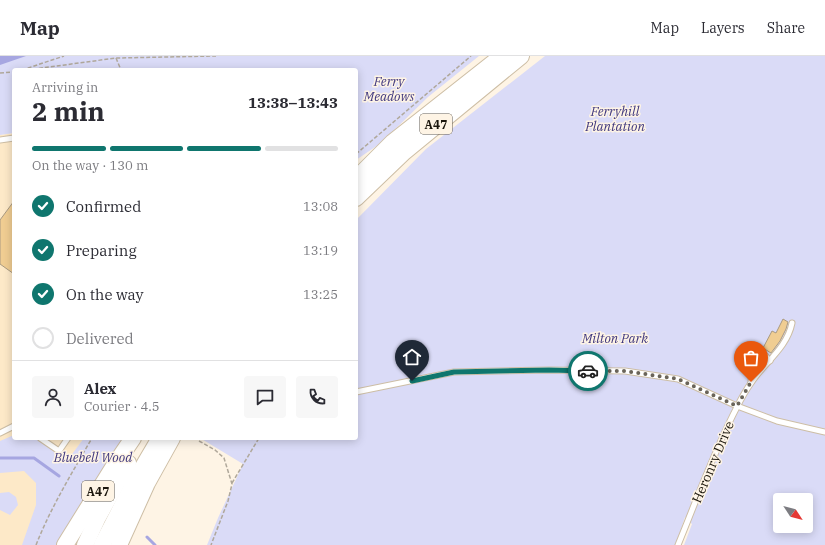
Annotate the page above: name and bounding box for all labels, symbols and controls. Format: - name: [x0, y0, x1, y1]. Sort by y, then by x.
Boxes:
- text: Map: [20, 16, 60, 40]
- text: Map: [651, 19, 679, 37]
- text: Layers: [701, 19, 745, 37]
- text: Share: [767, 19, 805, 37]
- park label: Ferry Meadows: [363, 73, 414, 105]
- text: Arriving in: [32, 79, 98, 96]
- text: 13:38–13:43: [248, 93, 338, 112]
- text: 2 min: [32, 94, 105, 128]
- park label: Ferryhill Plantation: [584, 103, 645, 135]
- road number: A47: [420, 114, 452, 134]
- text: On the way · 130 m: [32, 157, 148, 174]
- icon: check: [32, 195, 54, 217]
- text: Confirmed: [66, 197, 141, 216]
- text: 13:08: [303, 198, 338, 215]
- icon: check: [32, 239, 54, 261]
- text: Preparing: [66, 241, 137, 260]
- text: 13:19: [303, 242, 338, 259]
- icon: check: [32, 283, 54, 305]
- text: On the way: [66, 285, 144, 304]
- text: 13:25: [303, 286, 338, 303]
- text: Delivered: [66, 329, 134, 348]
- park label: Milton Park: [581, 330, 648, 347]
- pin: [395, 340, 429, 381]
- pin: [734, 341, 768, 382]
- icon: home: [401, 346, 423, 368]
- icon: bag: [740, 347, 762, 369]
- courier: [568, 351, 608, 391]
- icon: car: [577, 360, 599, 382]
- button: person: [32, 376, 74, 418]
- button: chat: [244, 376, 286, 418]
- button: phone: [296, 376, 338, 418]
- text: Alex: [84, 379, 116, 398]
- text: Courier · 4.5: [84, 398, 160, 415]
- street label: Heronry Drive: [688, 418, 738, 506]
- park label: Bluebell Wood: [53, 449, 133, 466]
- road number: A47: [82, 481, 114, 501]
- north arrow: [773, 493, 813, 533]
- map controls: [773, 493, 813, 533]

